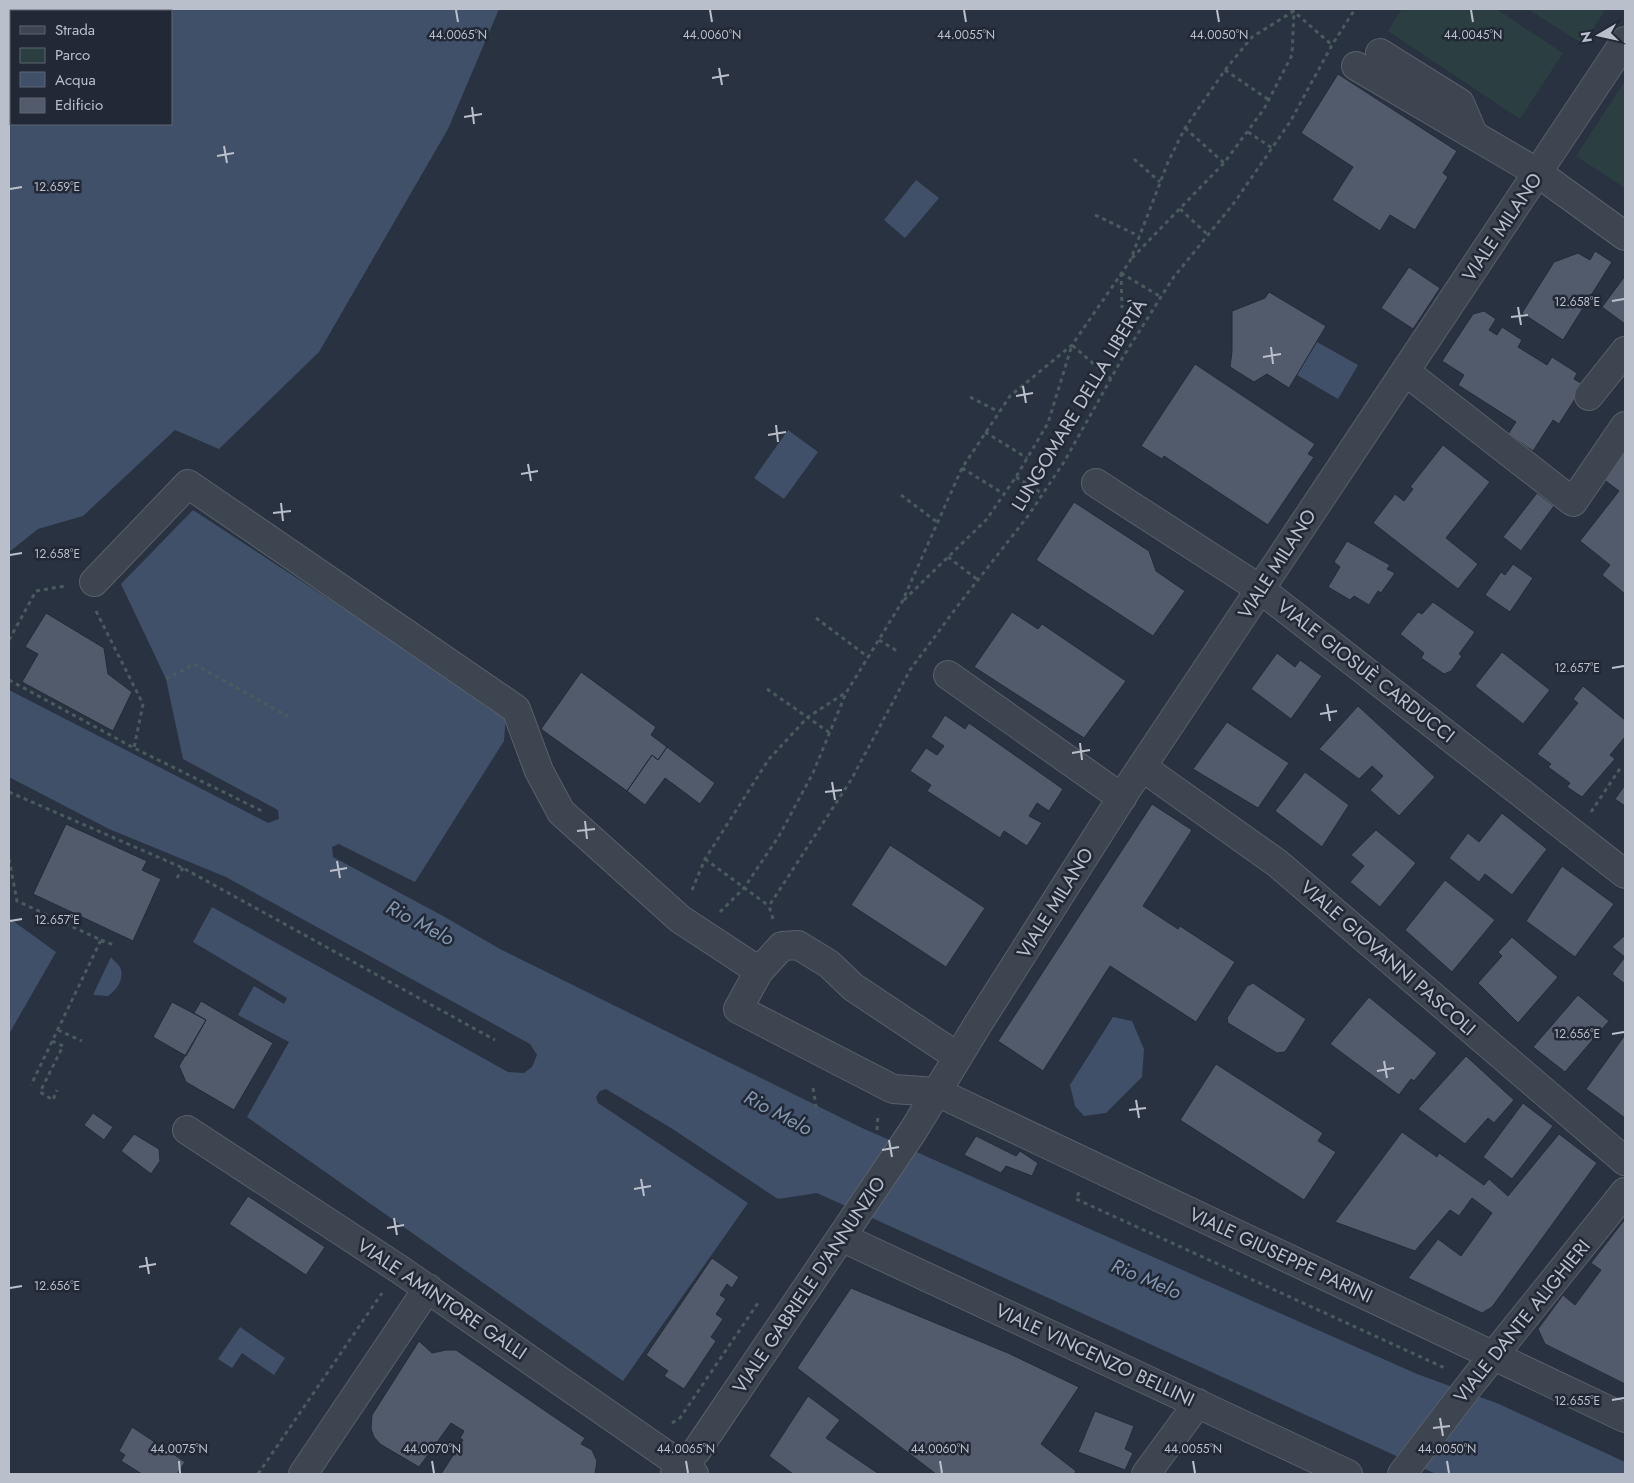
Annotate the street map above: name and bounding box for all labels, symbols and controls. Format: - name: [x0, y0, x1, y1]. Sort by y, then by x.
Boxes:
- legend: [10, 10, 172, 125]
- north arrow: [1574, 10, 1624, 60]
- text: Strada: [55, 19, 95, 41]
- text: 44.0065°N: [429, 26, 487, 44]
- text: 44.0060°N: [683, 26, 741, 44]
- text: 44.0055°N: [937, 26, 995, 44]
- text: 44.0050°N: [1190, 26, 1248, 44]
- text: 44.0045°N: [1444, 26, 1502, 44]
- text: N: [1575, 30, 1597, 44]
- text: Parco: [55, 44, 90, 66]
- text: Acqua: [55, 69, 96, 91]
- text: Edificio: [55, 94, 103, 116]
- street label: VIALE MILANO: [1456, 167, 1548, 287]
- text: 12.659°E: [34, 178, 80, 196]
- street label: LUNGOMARE DELLA LIBERTÀ: [1005, 293, 1153, 516]
- text: 12.658°E: [1554, 293, 1600, 311]
- street label: VIALE MILANO: [1231, 504, 1323, 624]
- text: 12.658°E: [34, 545, 80, 563]
- street label: VIALE GIOSUÈ CARDUCCI: [1272, 593, 1460, 749]
- text: 12.657°E: [1554, 659, 1600, 677]
- street label: VIALE MILANO: [1010, 842, 1100, 964]
- street label: VIALE GIOVANNI PASCOLI: [1294, 874, 1482, 1042]
- water label: Rio Melo: [381, 893, 460, 953]
- text: 12.657°E: [34, 911, 80, 929]
- text: 12.656°E: [1554, 1025, 1600, 1043]
- water label: Rio Melo: [739, 1083, 818, 1143]
- street label: VIALE GABRIELE D'ANNUNZIO: [726, 1171, 892, 1399]
- street label: VIALE GIUSEPPE PARINI: [1185, 1201, 1377, 1309]
- street label: VIALE AMINTORE GALLI: [352, 1232, 532, 1366]
- street label: VIALE DANTE ALIGHIERI: [1447, 1233, 1597, 1409]
- water label: Rio Melo: [1107, 1251, 1186, 1307]
- text: 12.656°E: [34, 1277, 80, 1295]
- street label: VIALE VINCENZO BELLINI: [991, 1297, 1199, 1413]
- text: 12.655°E: [1554, 1392, 1600, 1410]
- text: 44.0075°N: [150, 1440, 208, 1458]
- text: 44.0070°N: [403, 1440, 461, 1458]
- text: 44.0065°N: [657, 1440, 715, 1458]
- text: 44.0060°N: [911, 1440, 969, 1458]
- text: 44.0055°N: [1164, 1440, 1222, 1458]
- text: 44.0050°N: [1418, 1440, 1476, 1458]

